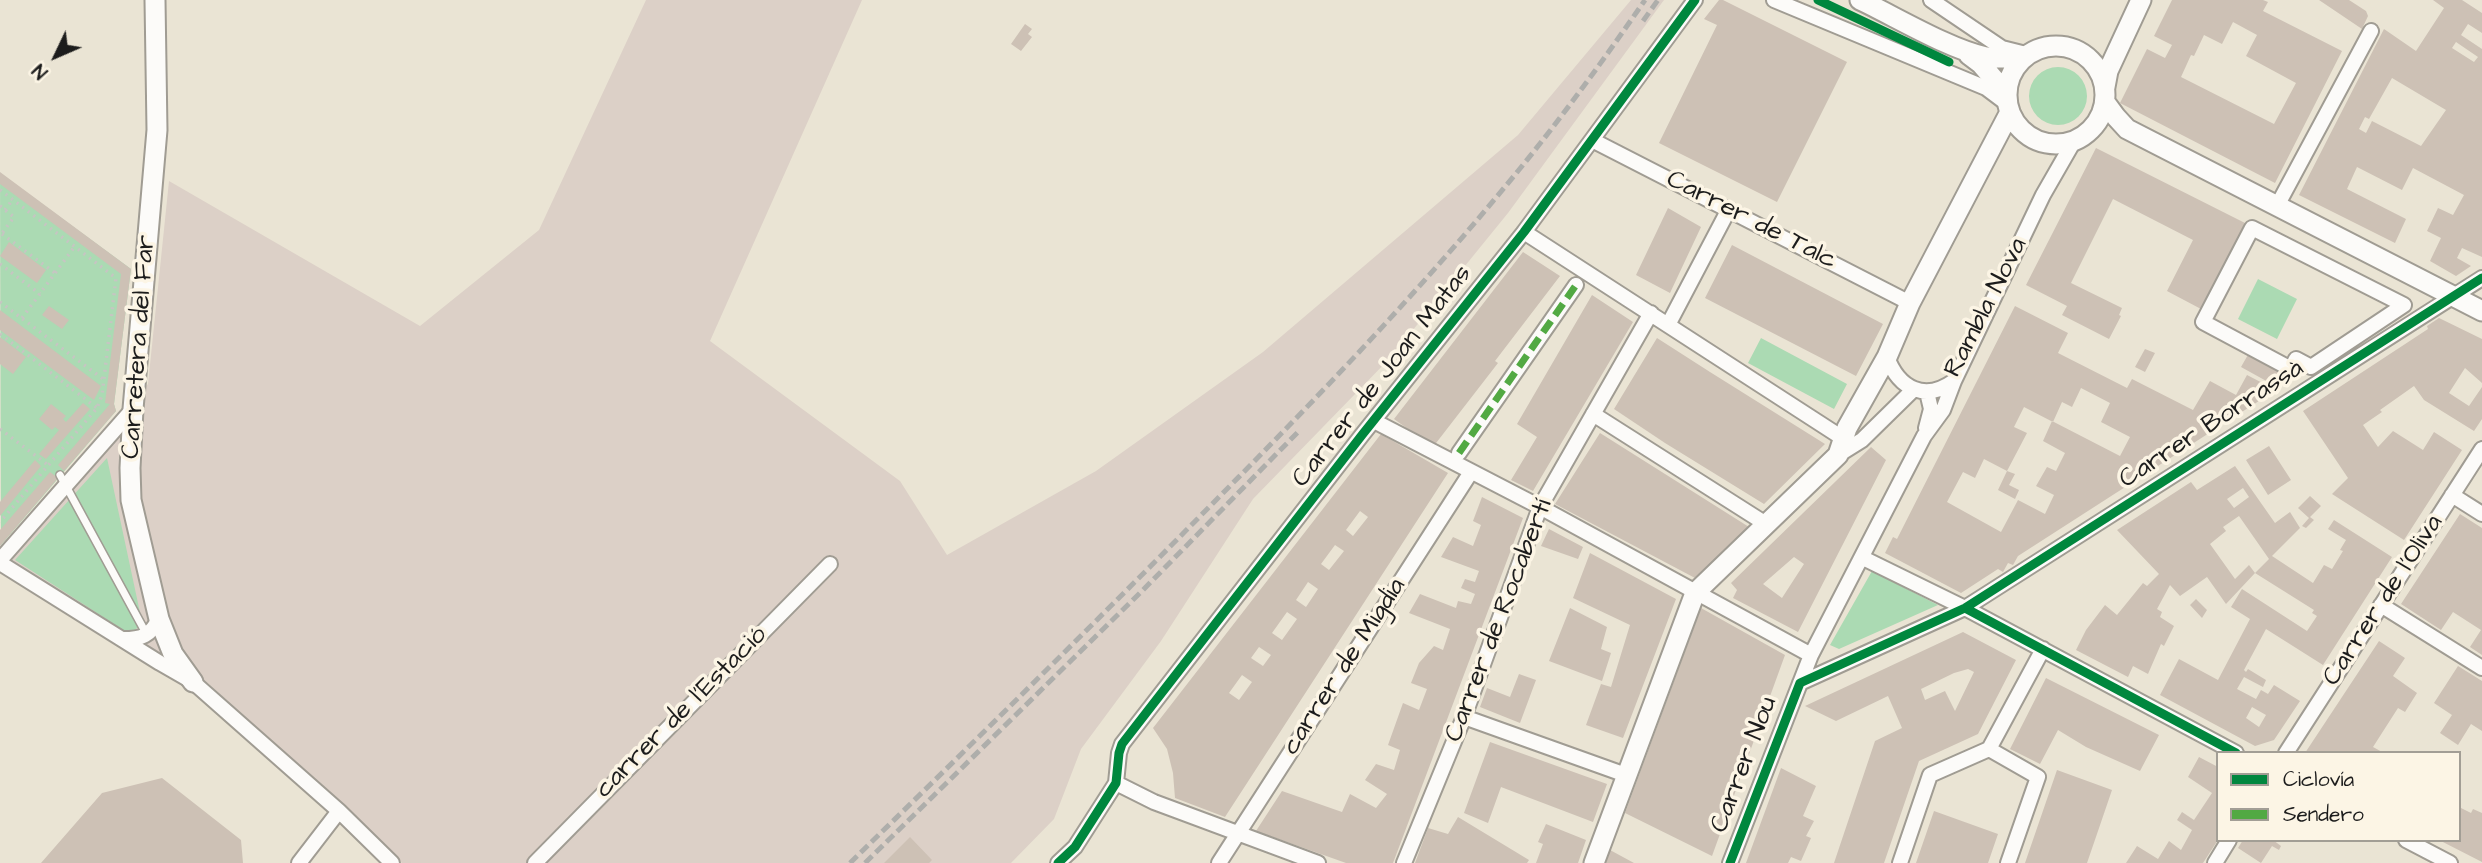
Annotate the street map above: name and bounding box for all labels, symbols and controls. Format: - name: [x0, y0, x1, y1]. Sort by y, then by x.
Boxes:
- north arrow: [21, 21, 91, 91]
- text: N: [27, 57, 54, 85]
- street label: Carrer de Talc: [1661, 165, 1841, 277]
- street label: Rambla Nova: [1939, 233, 2035, 383]
- street label: Carretera del Far: [117, 234, 163, 460]
- street label: Carrer de Joan Matas: [1287, 260, 1479, 494]
- street label: Carrer Borrassà: [2114, 354, 2310, 496]
- street label: Carrer de Rocabertí: [1439, 495, 1561, 747]
- street label: Carrer de l'Oliva: [2317, 510, 2451, 692]
- street label: carrer de Migdia: [1276, 573, 1414, 761]
- street label: carrer de l'Estació: [589, 620, 775, 806]
- street label: Carrer Nou: [1705, 693, 1785, 837]
- legend: [2216, 751, 2461, 842]
- text: Ciclovía: [2283, 765, 2354, 794]
- text: Sendero: [2283, 800, 2364, 829]

